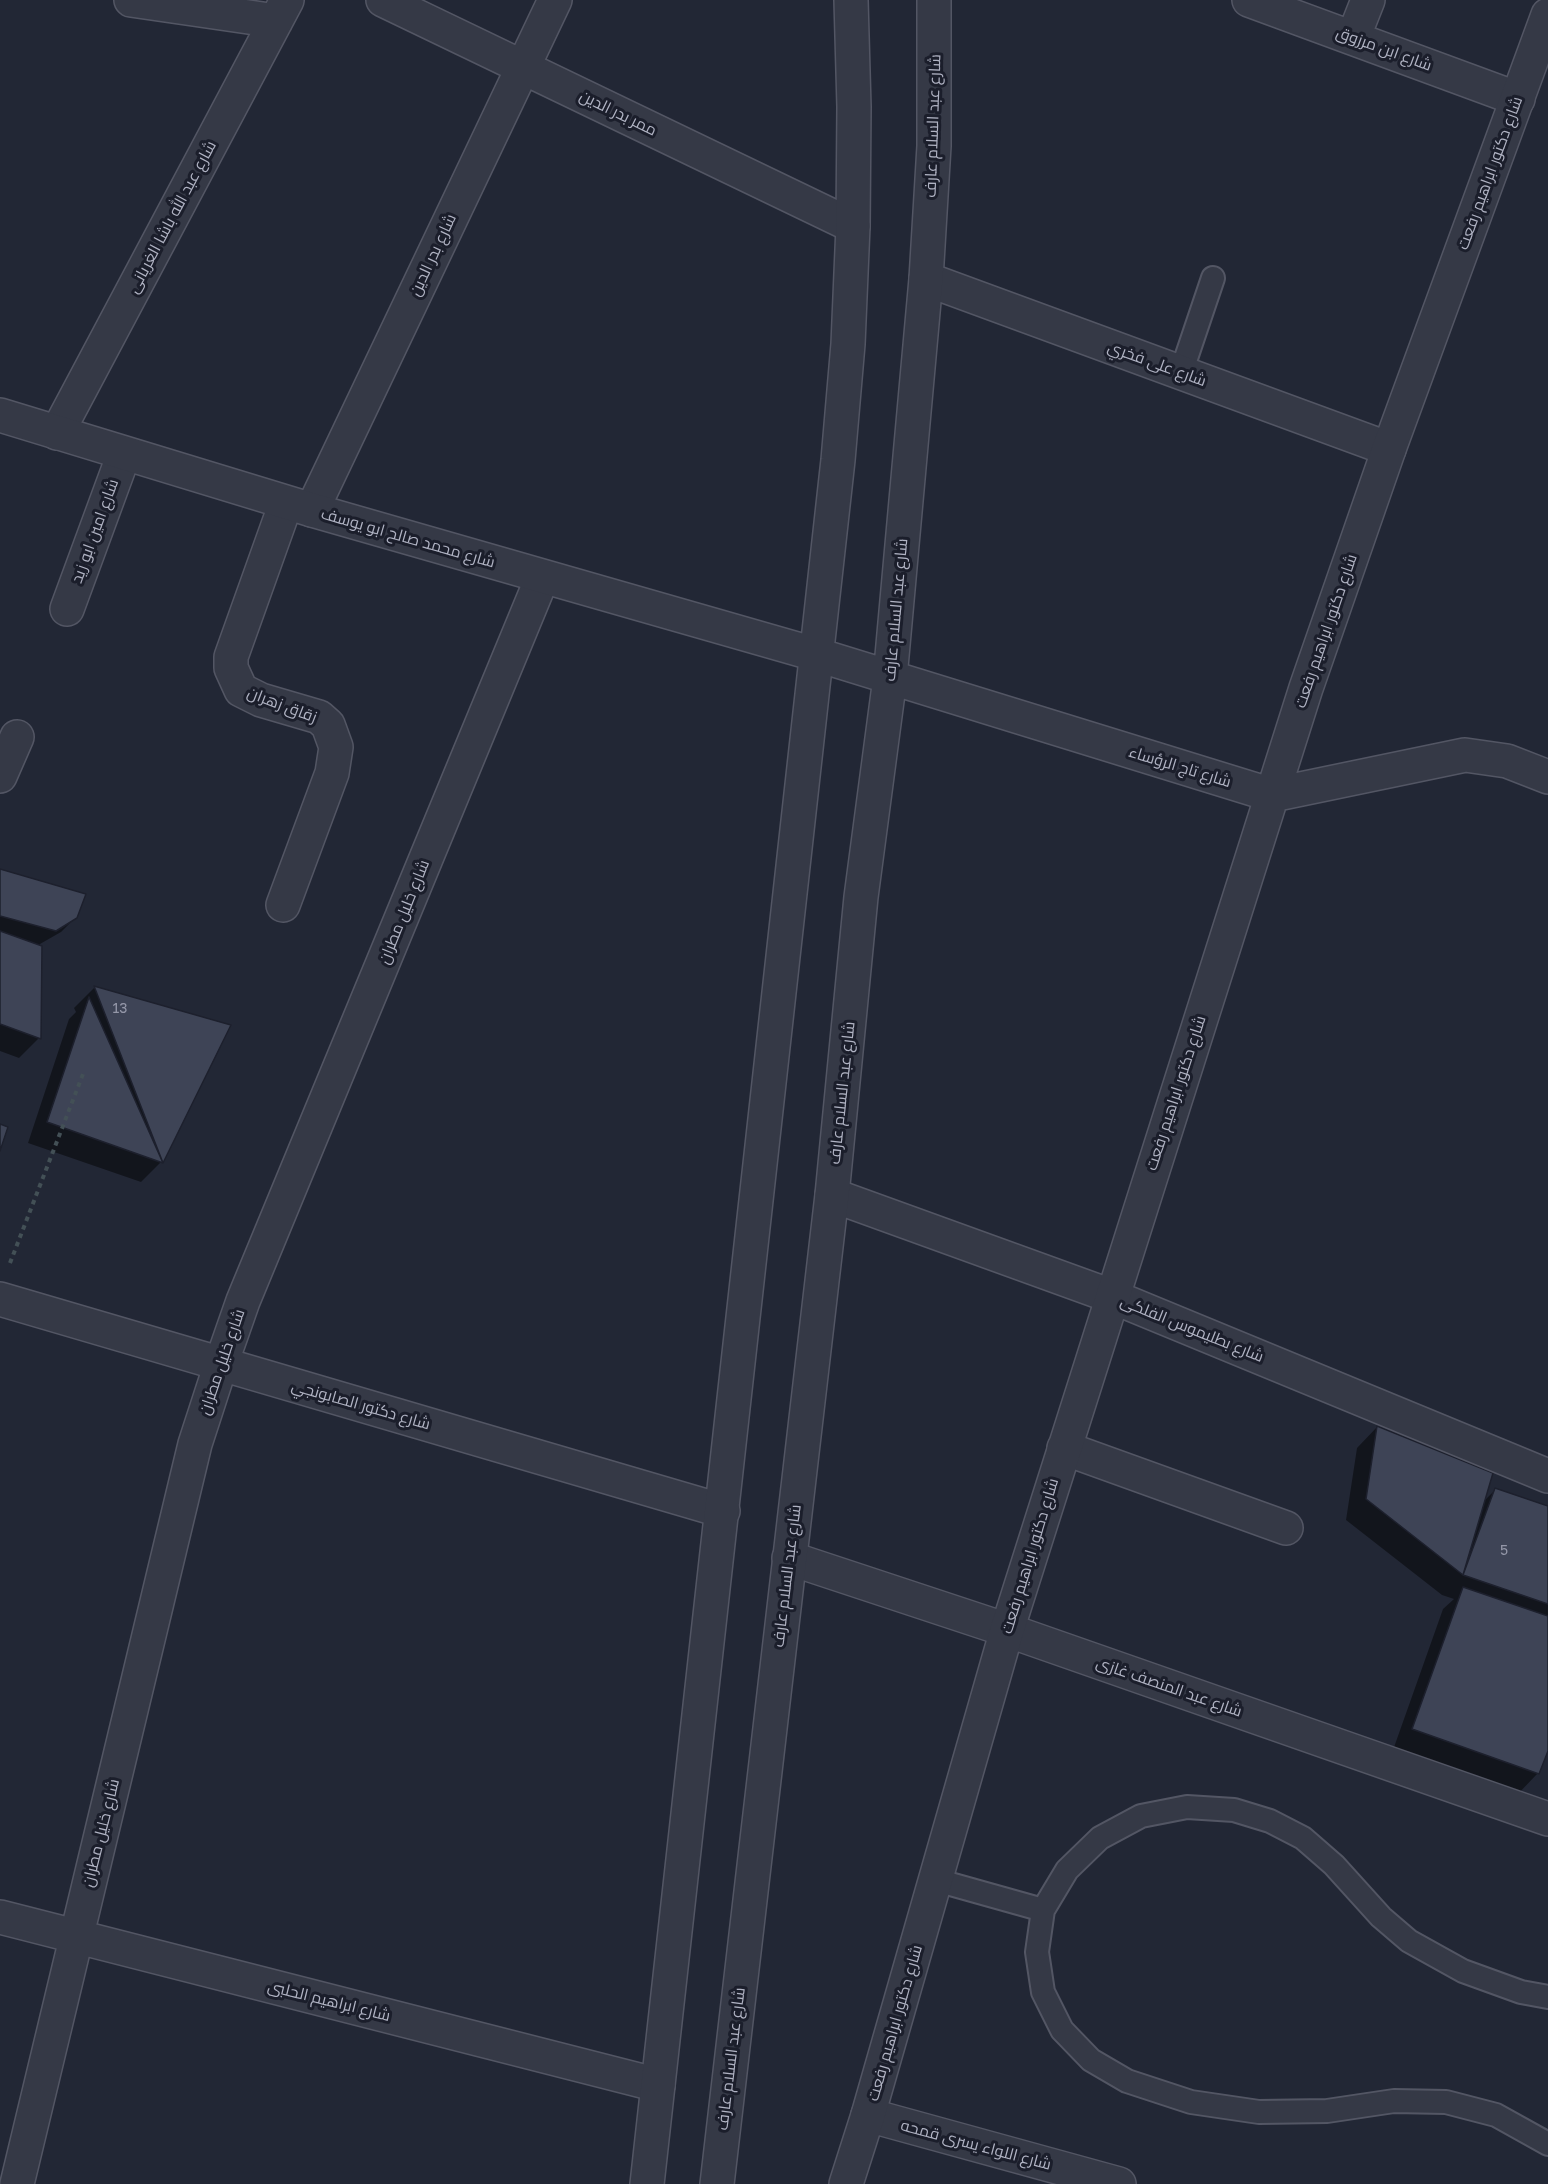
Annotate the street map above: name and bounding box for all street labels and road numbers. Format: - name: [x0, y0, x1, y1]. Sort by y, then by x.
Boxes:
- street label: شارع ابن مرزوق: [1333, 23, 1435, 75]
- street label: شارع عبد السلام عارف: [921, 54, 945, 198]
- street label: ممر بدر الدين: [576, 86, 660, 140]
- street label: شارع دكتور ابراهيم رفعت: [1453, 94, 1527, 252]
- street label: شارع عبد الله باشا الغريانى: [124, 137, 220, 297]
- street label: شارع بدر الدين: [406, 211, 460, 299]
- street label: شارع على فخري: [1105, 337, 1209, 391]
- street label: شارع امين ابو زيد: [67, 476, 123, 586]
- street label: شارع محمد صالح ابو يوسف: [319, 504, 497, 572]
- street label: شارع عبد السلام عارف: [880, 538, 912, 682]
- street label: شارع دكتور ابراهيم رفعت: [1291, 551, 1361, 711]
- street label: زقاق زهران: [244, 683, 320, 727]
- street label: شارع تاج الرؤساء: [1126, 742, 1234, 792]
- street label: شارع خليل مطران: [374, 857, 434, 967]
- street label: شارع دكتور ابراهيم رفعت: [1142, 1013, 1210, 1173]
- street label: شارع عبد السلام عارف: [825, 1020, 859, 1166]
- street label: شارع بطليموس الفلكى: [1118, 1291, 1266, 1367]
- street label: شارع خليل مطران: [195, 1307, 249, 1417]
- street label: شارع دكتور الصابونجي: [289, 1376, 433, 1434]
- street label: شارع دكتور ابراهيم رفعت: [997, 1476, 1063, 1636]
- street label: شارع عبد السلام عارف: [769, 1503, 805, 1649]
- street label: شارع عبد المنصف غازى: [1093, 1653, 1245, 1721]
- street label: شارع خليل مطران: [78, 1777, 124, 1889]
- street label: شارع دكتور ابراهيم رفعت: [863, 1943, 927, 2103]
- street label: شارع ابراهيم الحلبى: [266, 1976, 392, 2026]
- street label: شارع عبد السلام عارف: [713, 1986, 749, 2132]
- street label: شارع اللواء يسرى قمحه: [899, 2116, 1053, 2174]

